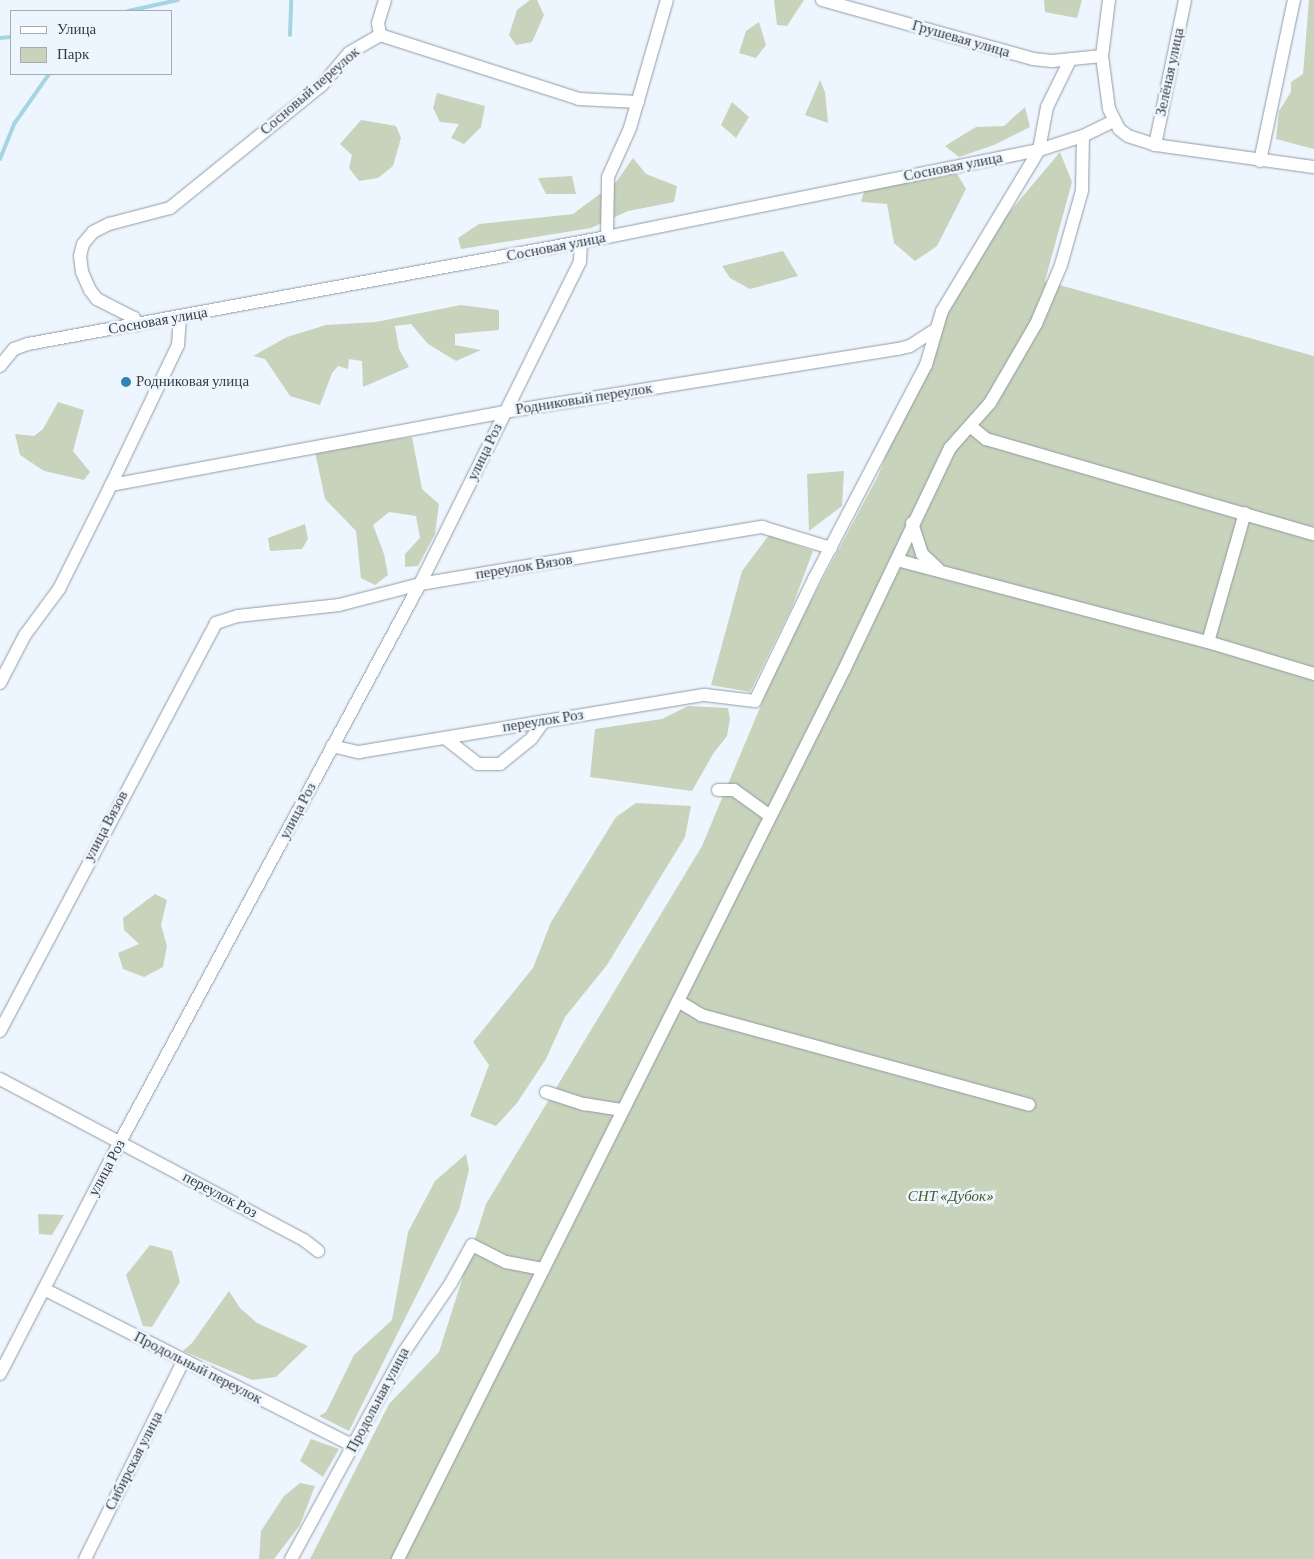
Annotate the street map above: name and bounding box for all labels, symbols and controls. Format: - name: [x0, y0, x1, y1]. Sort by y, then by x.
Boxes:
- legend: [10, 10, 172, 75]
- street label: Грушевая улица: [910, 16, 1012, 62]
- text: Улица: [57, 21, 96, 37]
- street label: Зелёная улица: [1152, 26, 1188, 118]
- street label: Сосновый переулок: [257, 43, 363, 139]
- text: Парк: [57, 46, 89, 62]
- street label: Сосновая улица: [902, 149, 1004, 185]
- street label: Сосновая улица: [505, 229, 607, 265]
- street label: Сосновая улица: [107, 303, 209, 339]
- place label: Родниковая улица: [136, 373, 249, 391]
- marker: Родниковая улица: [120, 376, 132, 388]
- street label: Родниковый переулок: [514, 379, 654, 419]
- street label: улица Роз: [463, 421, 507, 483]
- street label: переулок Вязов: [474, 550, 574, 584]
- street label: переулок Роз: [501, 706, 585, 736]
- street label: улица Роз: [276, 780, 320, 842]
- street label: улица Вязов: [80, 788, 132, 864]
- street label: улица Роз: [85, 1137, 129, 1199]
- street label: переулок Роз: [180, 1168, 260, 1222]
- park label: СНТ «Дубок»: [908, 1188, 994, 1206]
- street label: Продольный переулок: [131, 1328, 265, 1408]
- street label: Продольная улица: [343, 1345, 413, 1455]
- street label: Сибирская улица: [101, 1409, 167, 1513]

